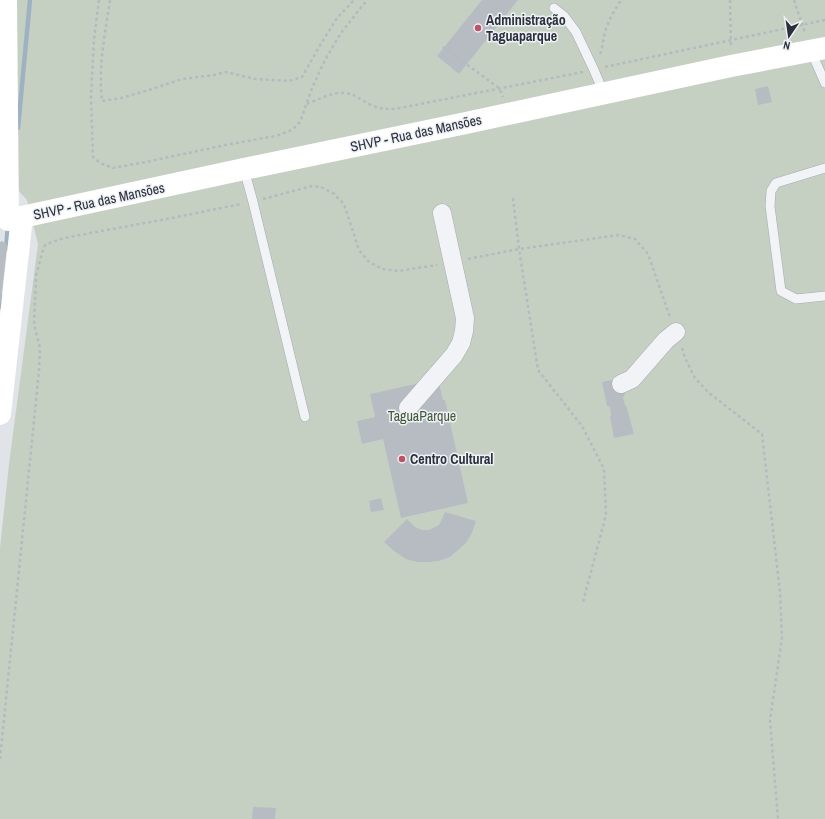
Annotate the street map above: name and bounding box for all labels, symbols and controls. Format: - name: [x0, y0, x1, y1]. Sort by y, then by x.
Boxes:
- place label: Administração Taguaparque: [486, 11, 566, 45]
- north arrow: [769, 16, 809, 56]
- marker: Administração Taguaparque: [473, 23, 483, 33]
- text: N: [782, 38, 791, 53]
- street label: SHVP - Rua das Mansões: [349, 110, 484, 156]
- street label: SHVP - Rua das Mansões: [32, 178, 167, 224]
- park label: TaguaParque: [388, 407, 456, 425]
- place label: Centro Cultural: [410, 450, 494, 468]
- marker: Centro Cultural: [397, 454, 407, 464]

